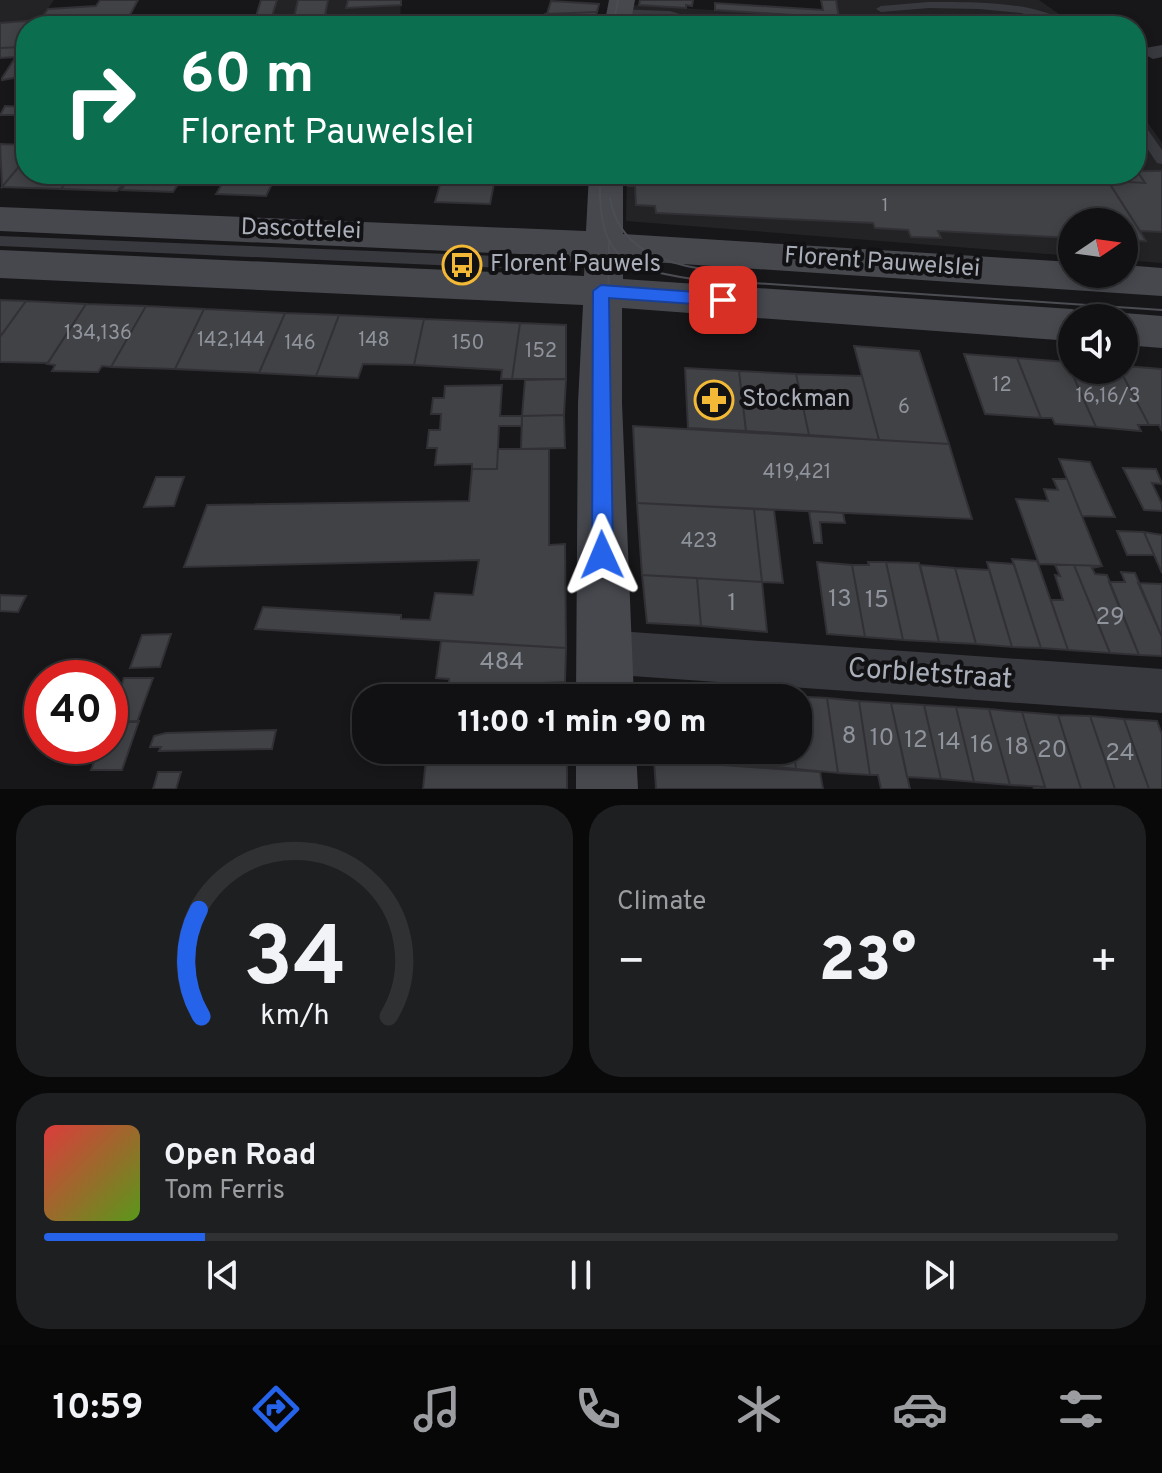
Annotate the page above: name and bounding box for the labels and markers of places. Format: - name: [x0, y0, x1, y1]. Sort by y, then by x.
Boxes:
- bus stop icon: Florent Pauwels: [441, 244, 483, 286]
- place label: Florent Pauwels: [490, 250, 661, 280]
- pin: [689, 266, 757, 334]
- pharmacy icon: Stockman: [693, 379, 735, 421]
- place label: Stockman: [742, 385, 851, 415]

